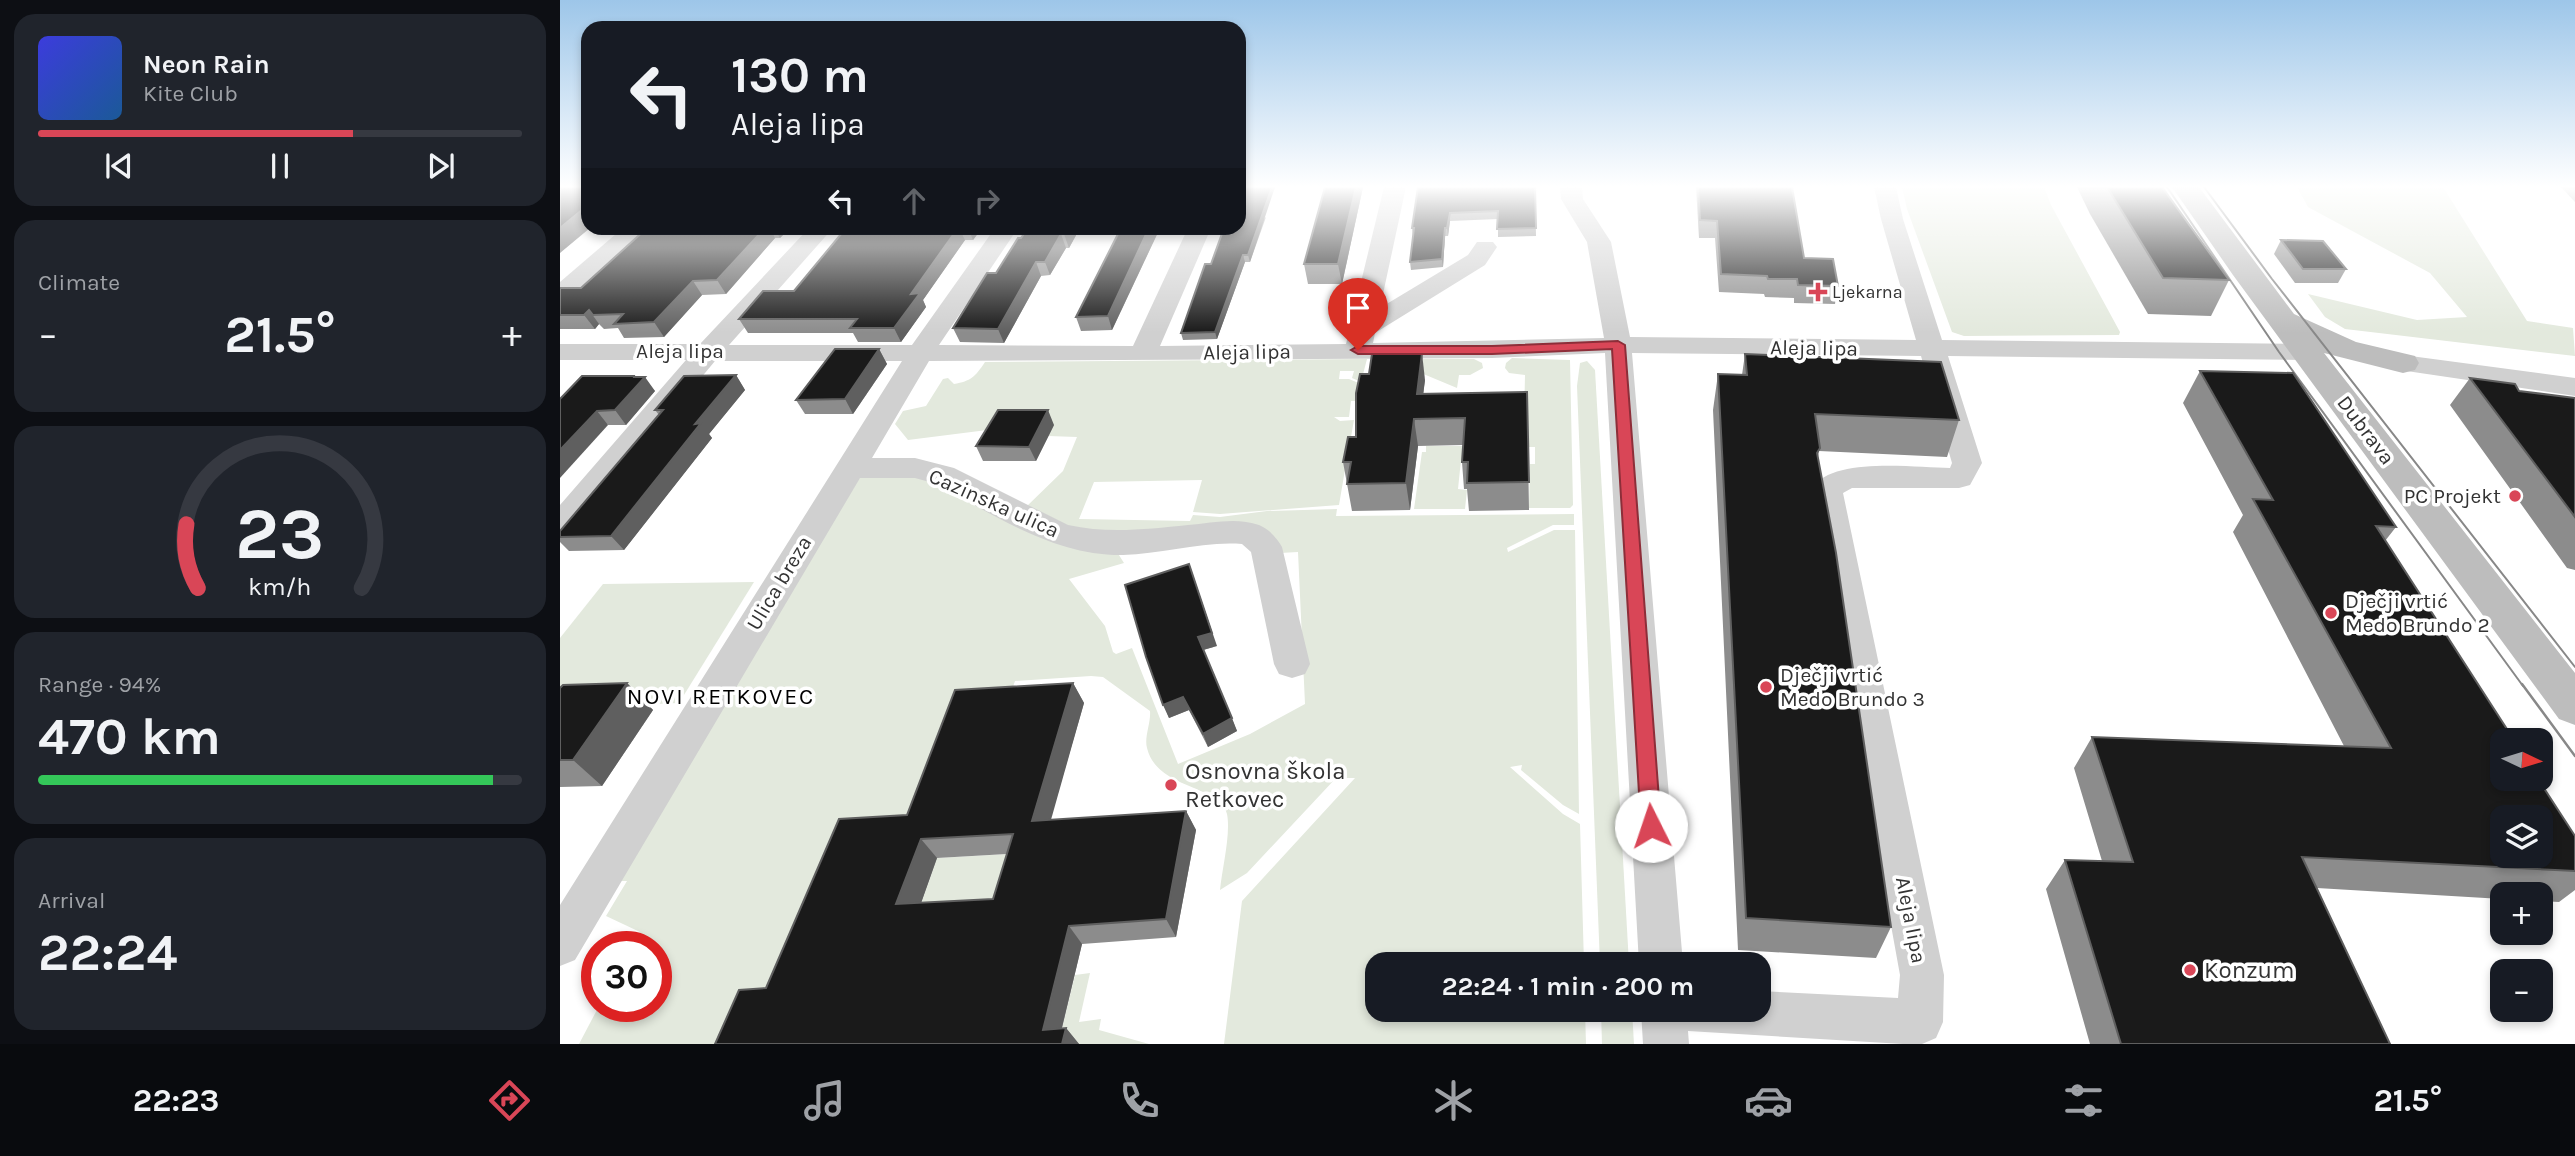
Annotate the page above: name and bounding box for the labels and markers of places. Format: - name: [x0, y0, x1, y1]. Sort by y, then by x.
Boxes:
- pin: [1328, 278, 1388, 350]
- place label: Ljekarna: [1832, 281, 1903, 303]
- marker: Ljekarna: [1810, 284, 1826, 300]
- place label: PC Projekt: [2404, 484, 2501, 508]
- marker: PC Projekt: [2507, 488, 2523, 504]
- place label: Dječji vrtić Medo Brundo 2: [2345, 589, 2490, 637]
- marker: Dječji vrtić Medo Brundo 2: [2323, 605, 2339, 621]
- place label: Dječji vrtić Medo Brundo 3: [1780, 663, 1925, 711]
- marker: Dječji vrtić Medo Brundo 3: [1758, 679, 1774, 695]
- place label: Osnovna škola Retkovec: [1185, 757, 1345, 813]
- marker: Osnovna škola Retkovec: [1163, 777, 1179, 793]
- place label: Konzum: [2204, 956, 2295, 984]
- marker: Konzum: [2182, 962, 2198, 978]

